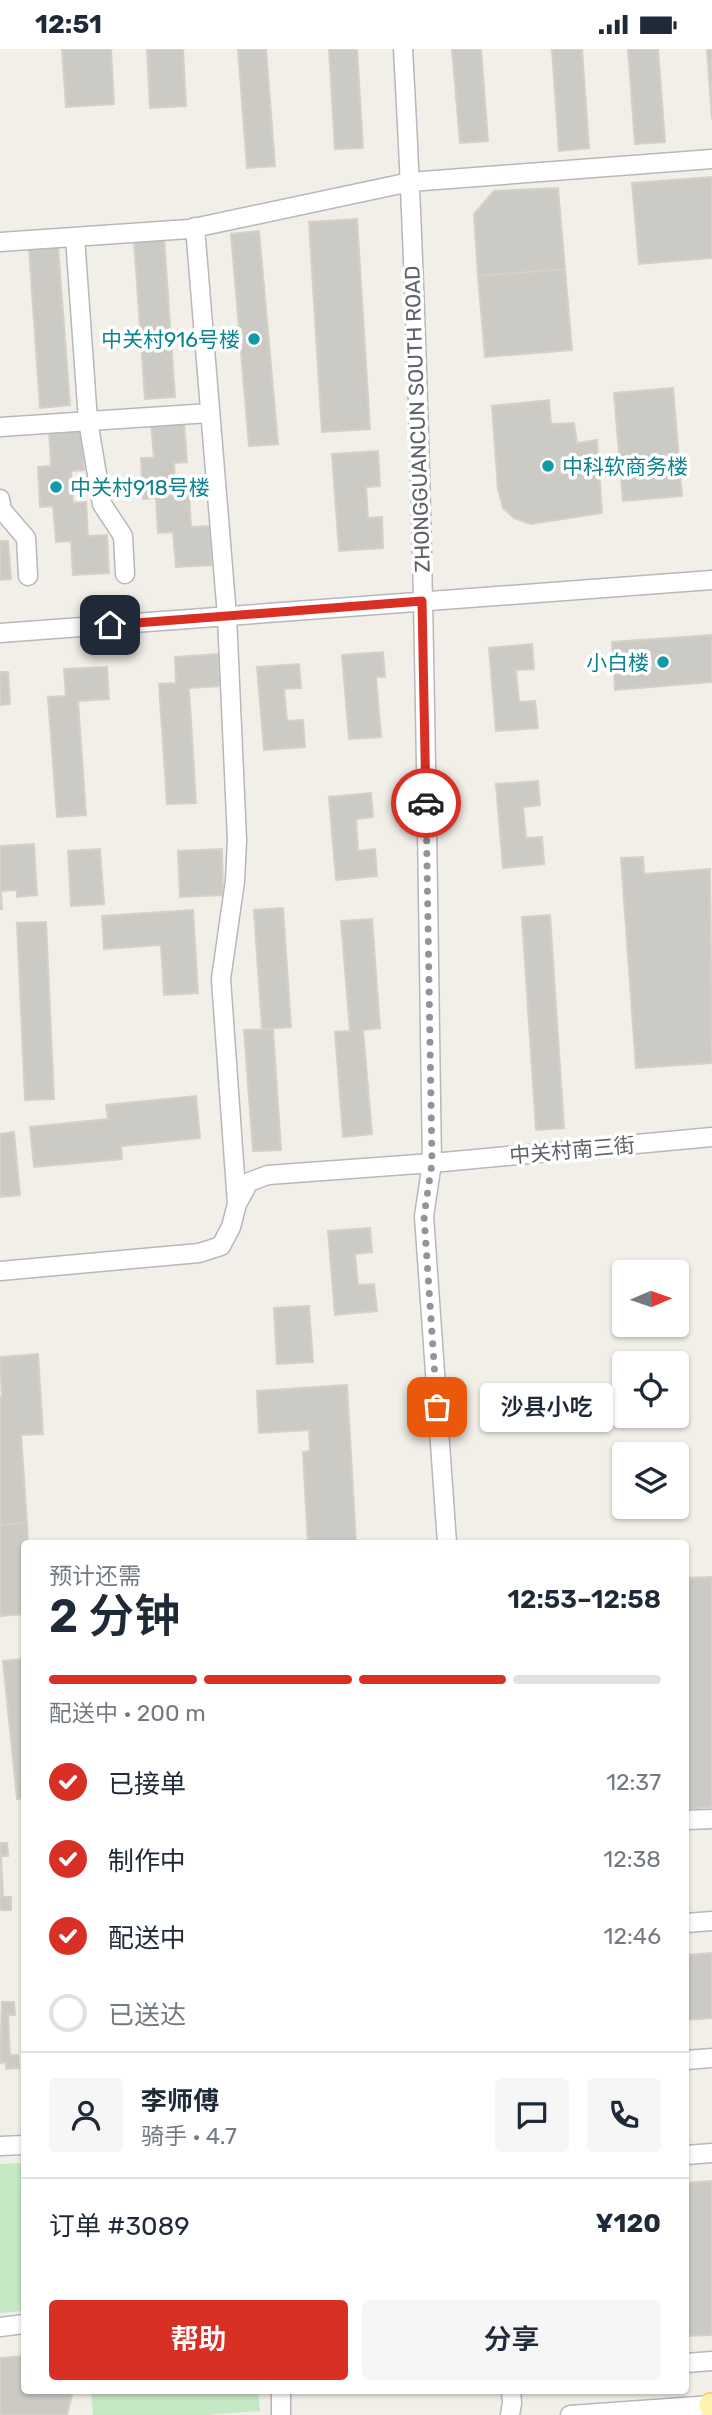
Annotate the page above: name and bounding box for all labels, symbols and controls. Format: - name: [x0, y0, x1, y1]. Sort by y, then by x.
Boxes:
- text: 12:51: [35, 9, 102, 40]
- street label: ZHONGGUANCUN SOUTH ROAD: [399, 265, 435, 573]
- place label: 中关村916号楼: [101, 327, 240, 352]
- marker: 中关村916号楼: [246, 331, 262, 347]
- place label: 中科软商务楼: [562, 454, 688, 479]
- marker: 中科软商务楼: [540, 458, 556, 474]
- place label: 中关村918号楼: [70, 475, 210, 500]
- marker: 中关村918号楼: [48, 479, 64, 495]
- pin: [80, 595, 140, 655]
- icon: home: [91, 606, 129, 644]
- place label: 小白楼: [586, 650, 649, 675]
- marker: 小白楼: [655, 654, 671, 670]
- courier: [391, 768, 461, 838]
- icon: car: [407, 784, 445, 822]
- street label: 中关村南三街: [508, 1132, 636, 1168]
- north arrow: [612, 1260, 690, 1337]
- map controls: [612, 1260, 689, 1519]
- button: locate: [612, 1351, 689, 1428]
- pin: [407, 1377, 467, 1437]
- callout: 沙县小吃: [479, 1383, 612, 1431]
- icon: bag: [418, 1388, 456, 1426]
- text: 沙县小吃: [501, 1393, 593, 1421]
- button: layers: [612, 1442, 689, 1519]
- text: 预计还需: [49, 1562, 141, 1590]
- text: 12:53–12:58: [507, 1584, 661, 1615]
- text: 2 分钟: [49, 1589, 180, 1644]
- text: 配送中 · 200 m: [49, 1699, 206, 1727]
- icon: check: [49, 1763, 87, 1801]
- text: 12:37: [606, 1768, 661, 1796]
- text: 已接单: [108, 1769, 186, 1800]
- icon: check: [49, 1840, 87, 1878]
- text: 12:38: [603, 1845, 661, 1873]
- text: 制作中: [108, 1846, 186, 1877]
- icon: check: [49, 1917, 87, 1955]
- text: 12:46: [604, 1922, 661, 1950]
- text: 配送中: [108, 1923, 186, 1954]
- text: 已送达: [108, 2000, 186, 2031]
- button: person: [49, 2078, 123, 2152]
- button: chat: [495, 2078, 569, 2152]
- button: phone: [587, 2078, 661, 2152]
- text: 李师傅: [141, 2086, 219, 2117]
- text: 骑手 · 4.7: [141, 2122, 237, 2150]
- text: ¥120: [596, 2208, 661, 2239]
- text: 订单 #3089: [49, 2211, 190, 2242]
- button: 帮助: [49, 2300, 348, 2380]
- button: 分享: [362, 2300, 661, 2380]

